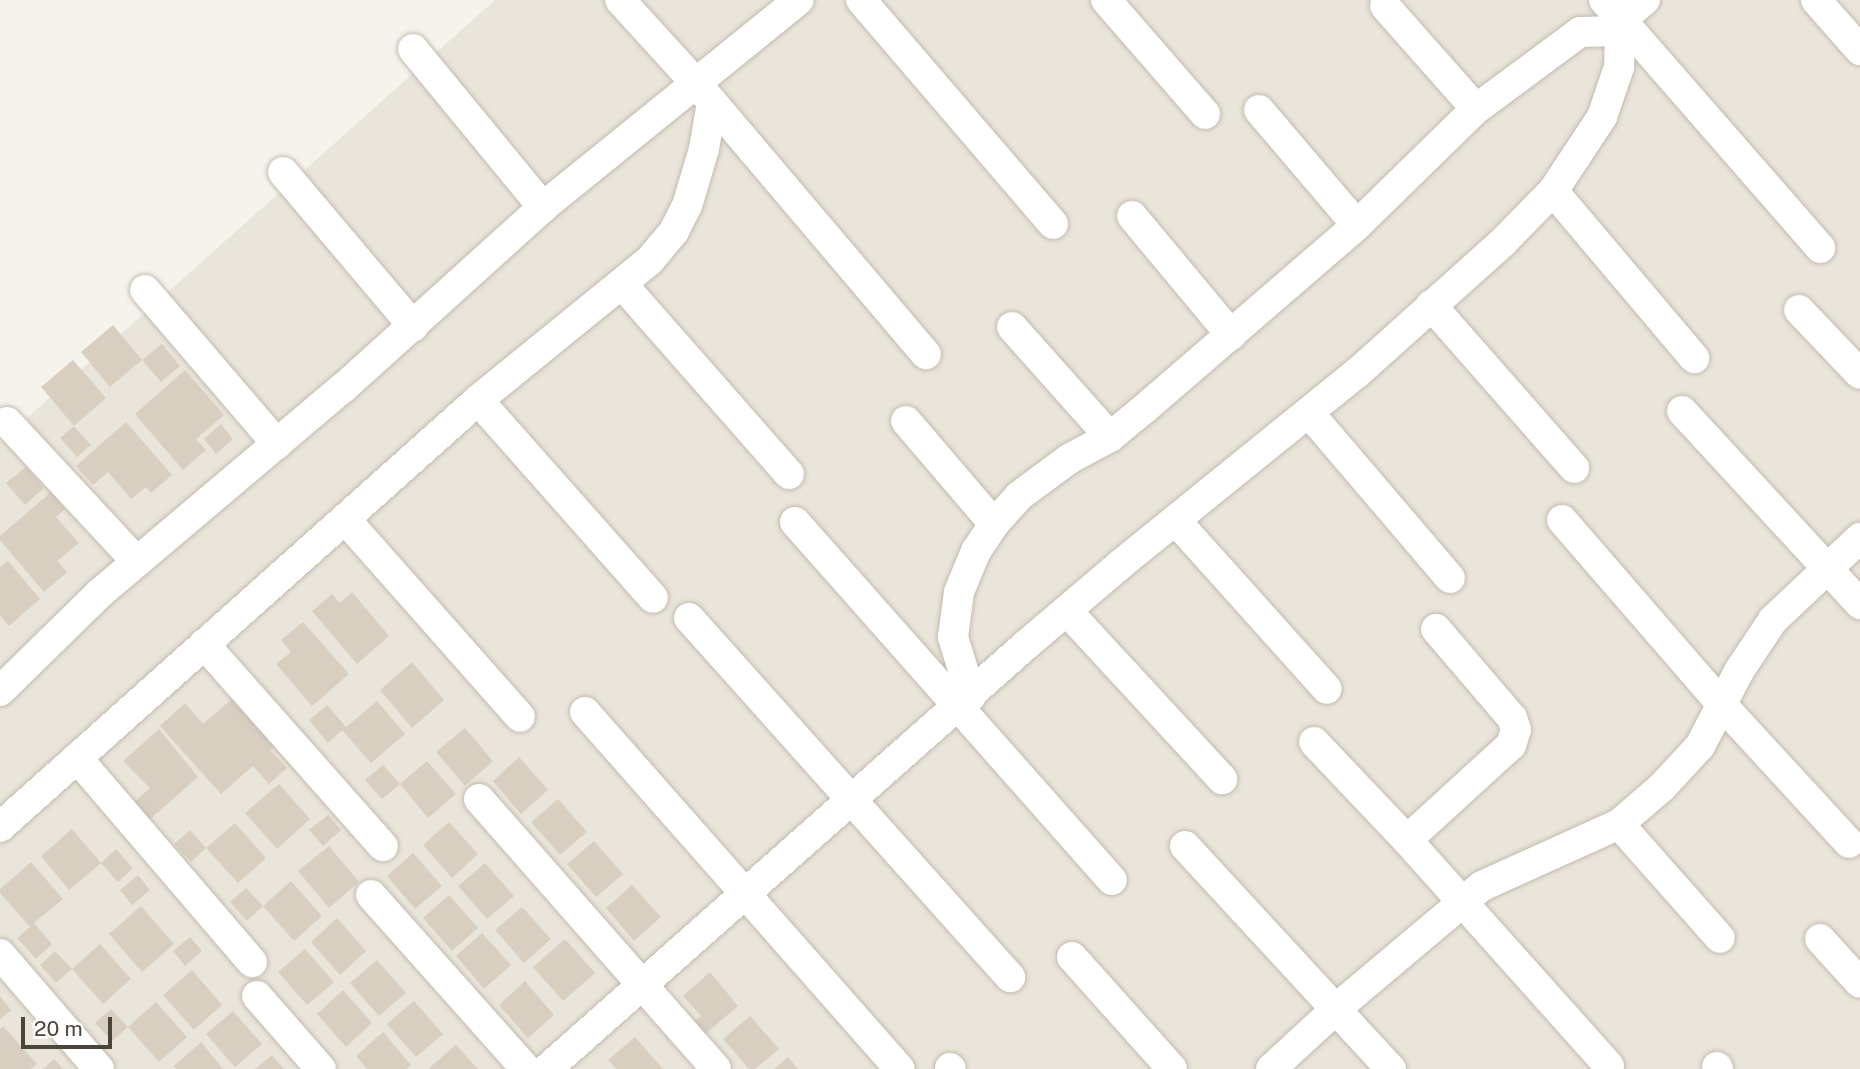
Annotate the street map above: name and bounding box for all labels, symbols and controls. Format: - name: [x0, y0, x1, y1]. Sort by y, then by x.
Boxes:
- scale bar: [24, 1002, 116, 1046]
- text: 20 m: [34, 1016, 83, 1041]

